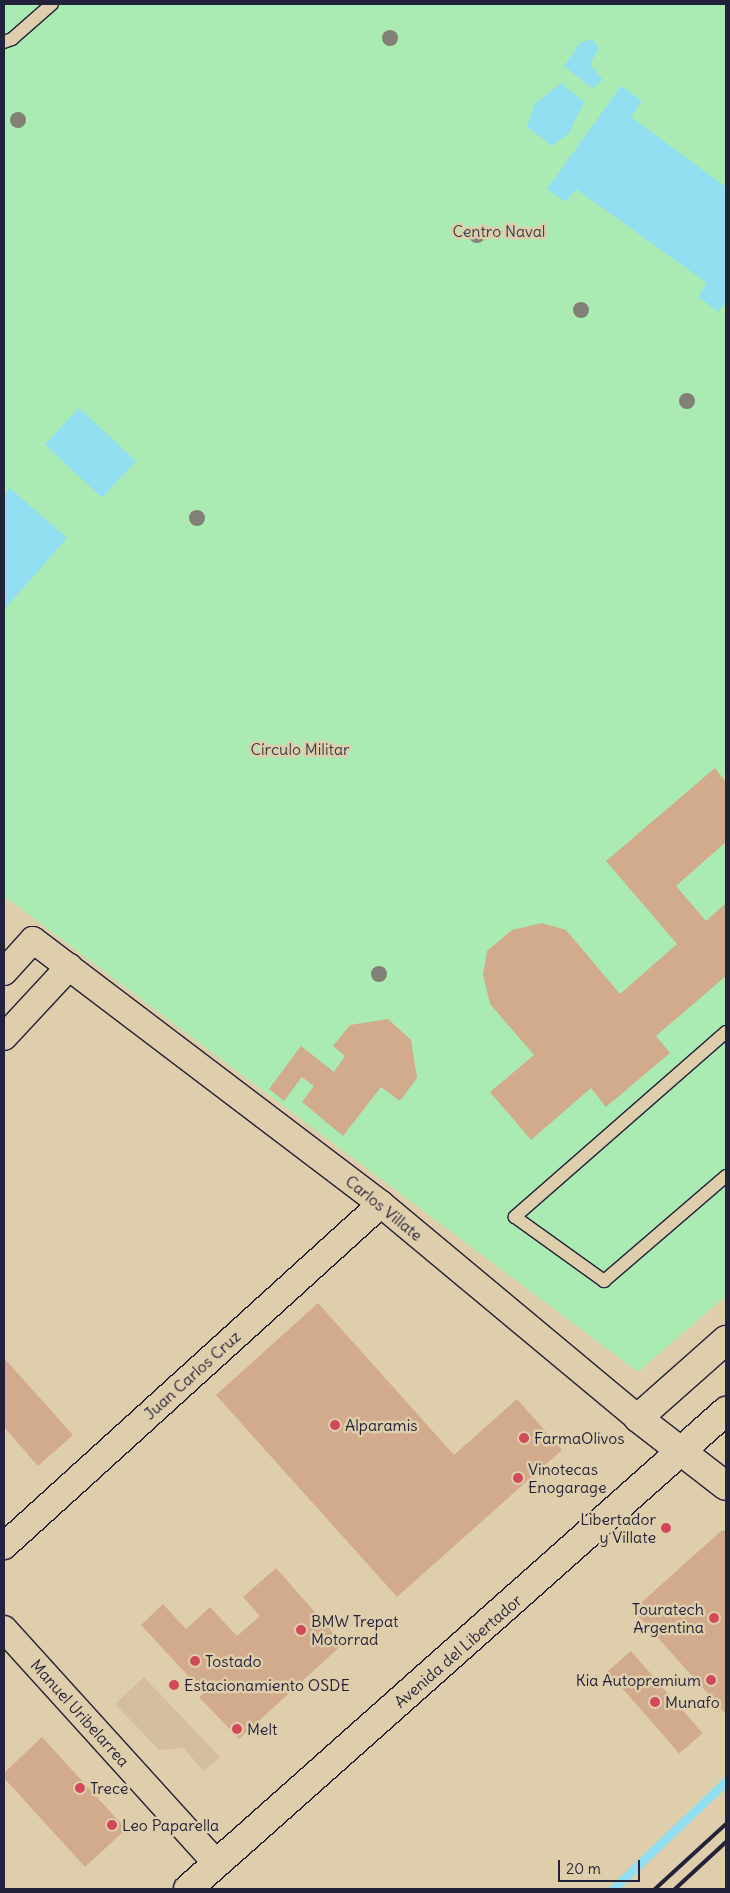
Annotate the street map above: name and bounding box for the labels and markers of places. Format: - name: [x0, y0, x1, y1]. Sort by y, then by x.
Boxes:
- place label: Alparamis: [345, 1415, 417, 1435]
- marker: Alparamis: [329, 1419, 341, 1431]
- place label: FarmaOlivos: [534, 1428, 625, 1448]
- marker: FarmaOlivos: [518, 1432, 530, 1444]
- place label: Vinotecas Enogarage: [528, 1459, 607, 1497]
- marker: Vinotecas Enogarage: [512, 1472, 524, 1484]
- place label: Libertador y Villate: [580, 1509, 656, 1547]
- marker: Libertador y Villate: [660, 1522, 672, 1534]
- place label: Touratech Argentina: [632, 1599, 704, 1637]
- place label: BMW Trepat Motorrad: [311, 1611, 398, 1649]
- marker: Touratech Argentina: [708, 1612, 720, 1624]
- marker: BMW Trepat Motorrad: [295, 1624, 307, 1636]
- place label: Tostado: [205, 1651, 261, 1671]
- marker: Tostado: [189, 1655, 201, 1667]
- place label: Kia Autopremium: [576, 1670, 701, 1690]
- marker: Kia Autopremium: [705, 1674, 717, 1686]
- place label: Estacionamiento OSDE: [184, 1675, 350, 1695]
- marker: Estacionamiento OSDE: [168, 1679, 180, 1691]
- place label: Munafo: [665, 1692, 720, 1712]
- marker: Munafo: [649, 1696, 661, 1708]
- place label: Melt: [247, 1719, 277, 1739]
- marker: Melt: [231, 1723, 243, 1735]
- place label: Trece: [90, 1778, 128, 1798]
- marker: Trece: [74, 1782, 86, 1794]
- place label: Leo Paparella: [122, 1815, 219, 1835]
- marker: Leo Paparella: [106, 1819, 118, 1831]

